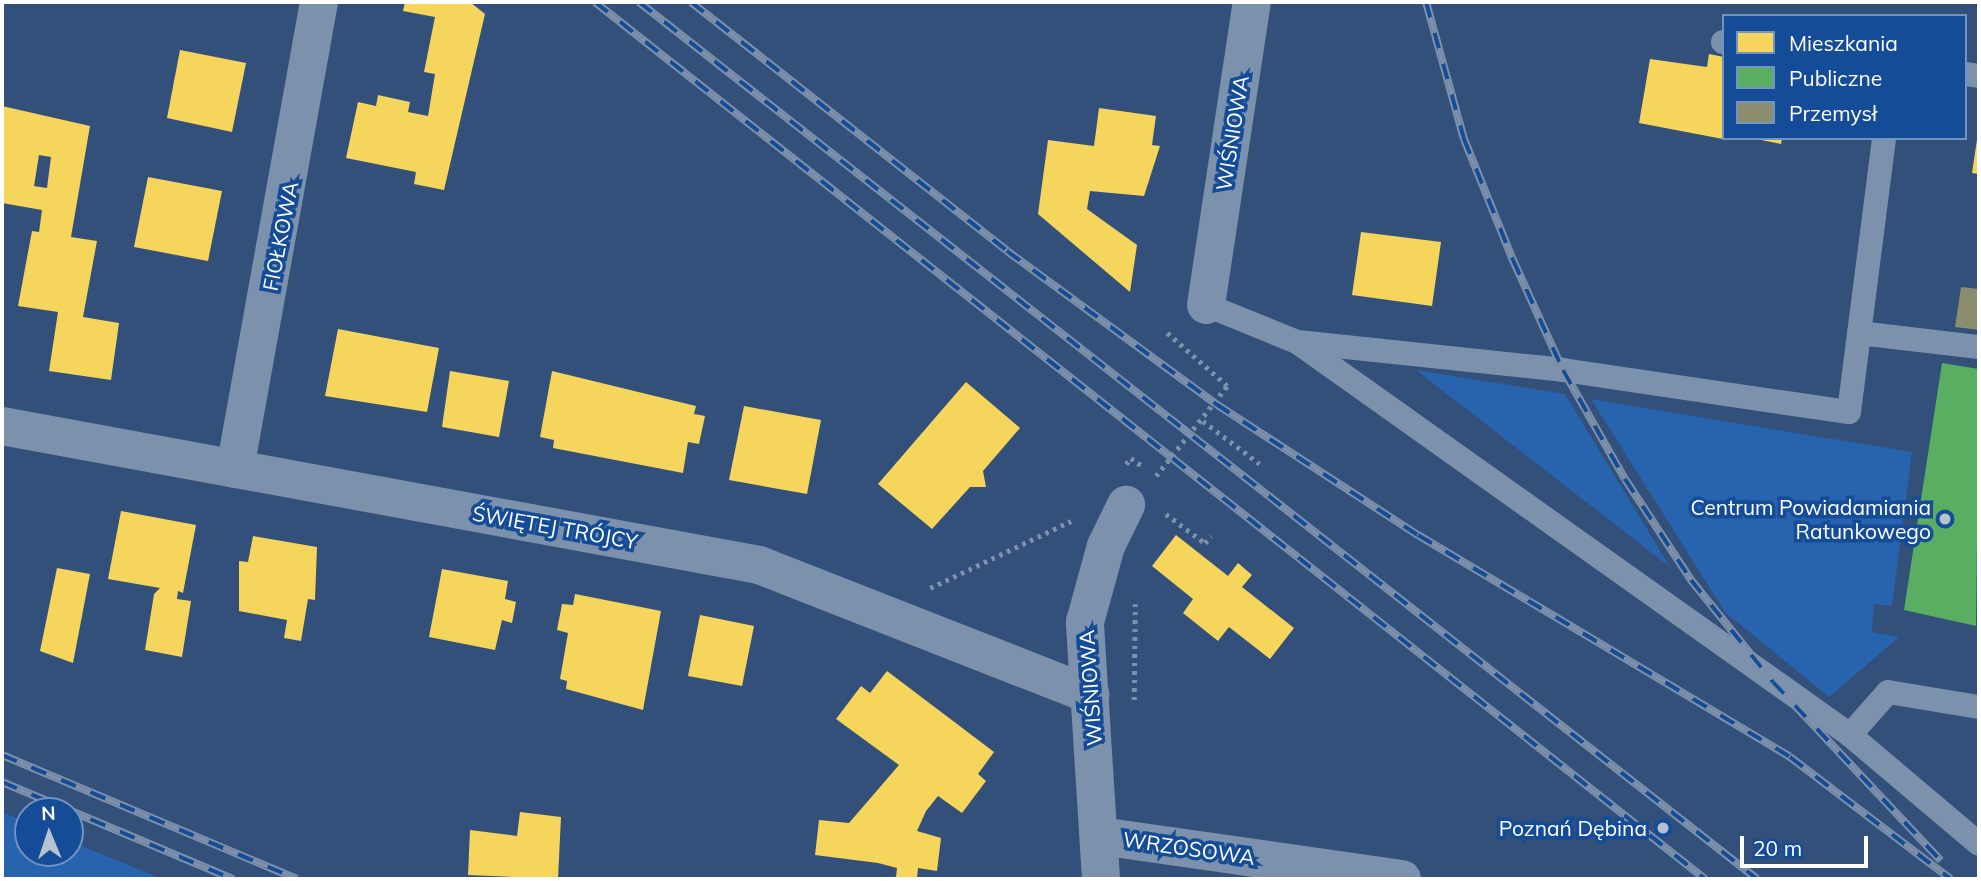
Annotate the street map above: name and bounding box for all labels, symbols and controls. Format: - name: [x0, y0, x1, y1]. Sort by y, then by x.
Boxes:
- legend: [1722, 14, 1967, 140]
- text: Mieszkania: [1789, 30, 1898, 56]
- text: Publiczne: [1789, 65, 1882, 91]
- street label: WIŚNIOWA: [1210, 73, 1254, 193]
- text: Przemysł: [1789, 100, 1877, 126]
- street label: FIOŁKOWA: [257, 179, 303, 293]
- place label: Centrum Powiadamiania Ratunkowego: [1691, 494, 1931, 544]
- street label: ŚWIĘTEJ TRÓJCY: [470, 500, 640, 554]
- marker: Centrum Powiadamiania Ratunkowego: [1937, 511, 1953, 527]
- street label: WIŚNIOWA: [1073, 629, 1107, 747]
- north arrow: [14, 797, 84, 867]
- text: N: [41, 801, 56, 825]
- place label: Poznań Dębina: [1499, 815, 1647, 841]
- marker: Poznań Dębina: [1653, 818, 1673, 838]
- scale bar: [1743, 822, 1871, 866]
- street label: WRZOSOWA: [1121, 826, 1257, 870]
- text: 20 m: [1753, 835, 1802, 861]

